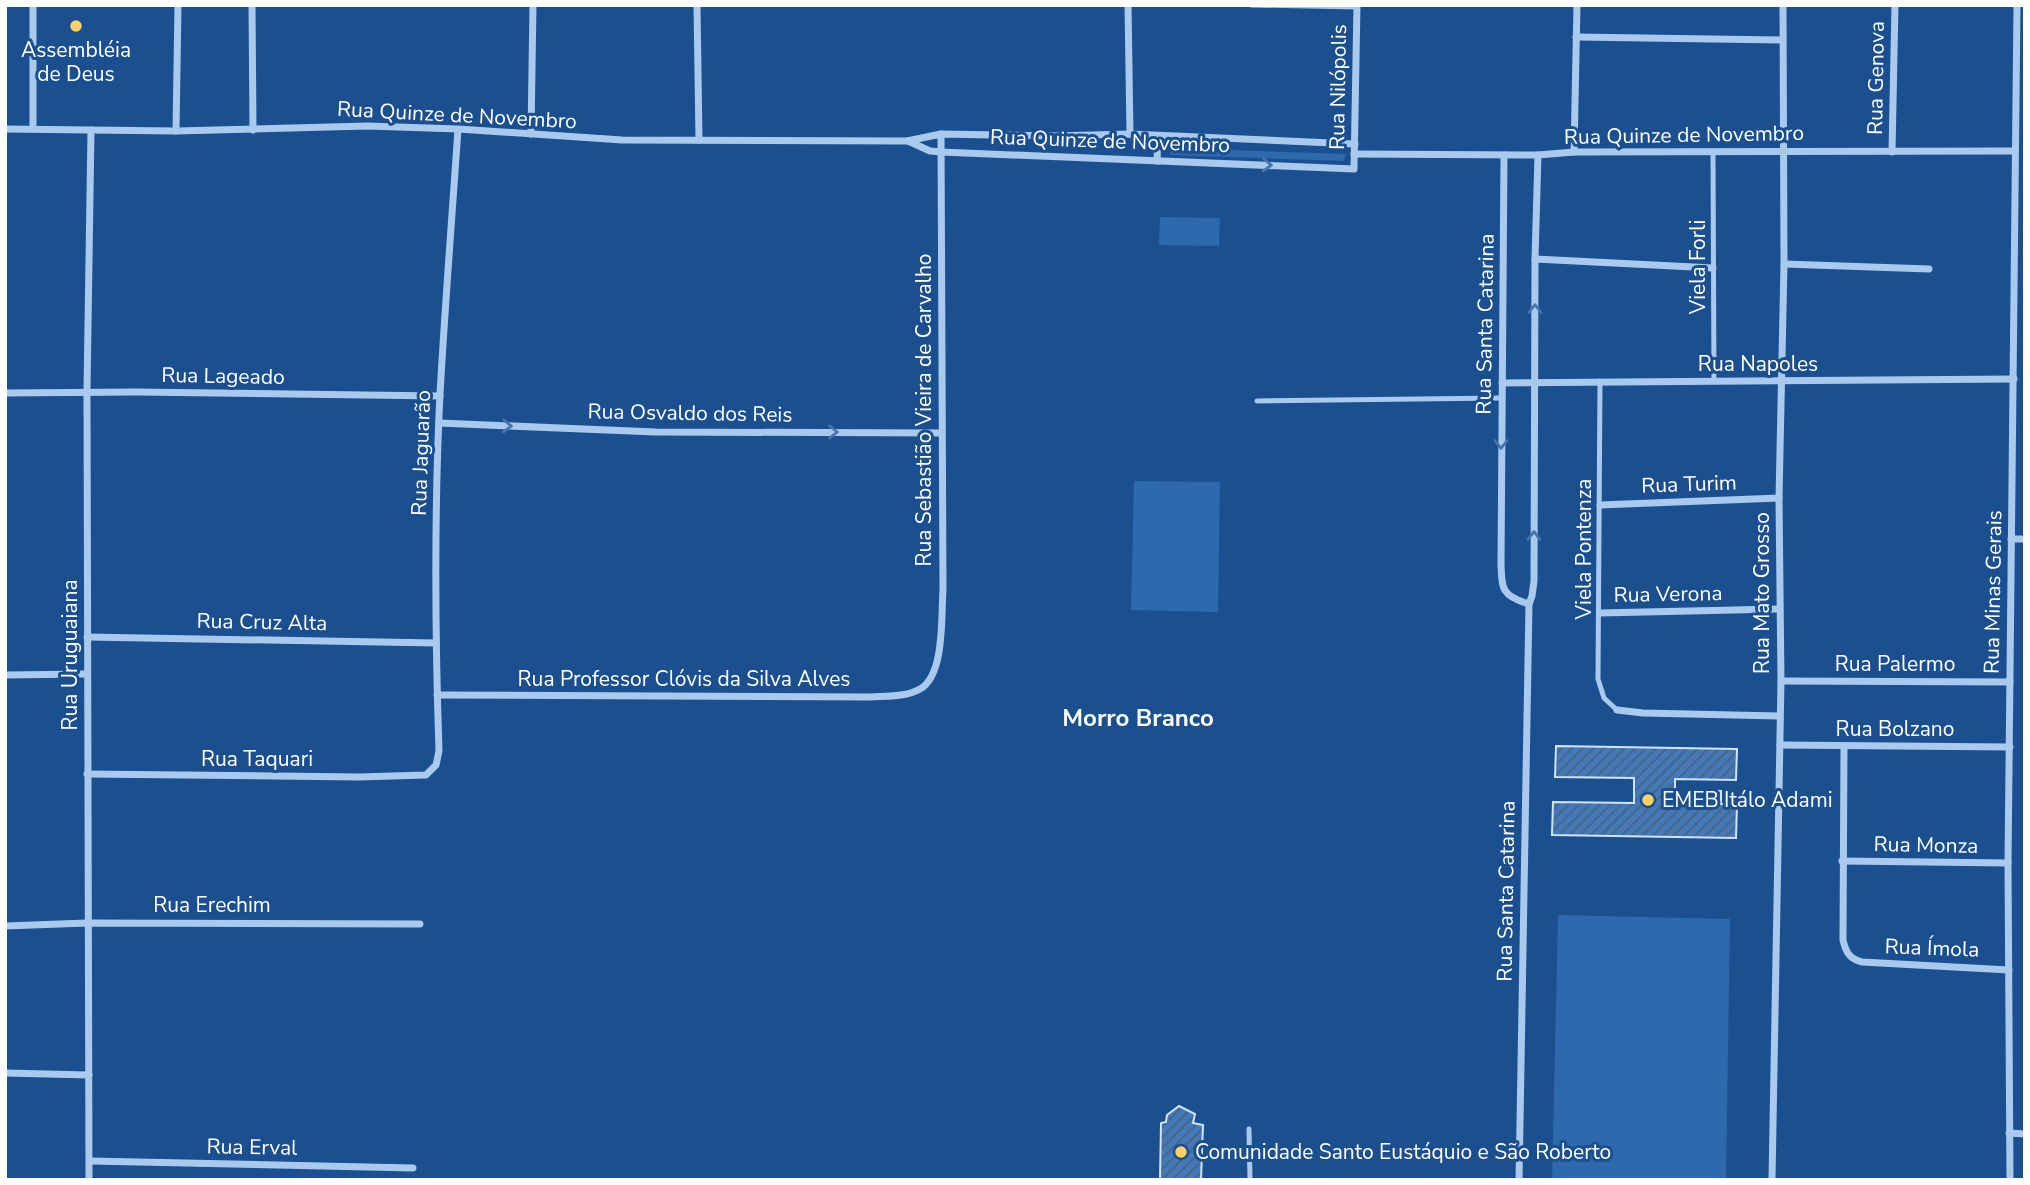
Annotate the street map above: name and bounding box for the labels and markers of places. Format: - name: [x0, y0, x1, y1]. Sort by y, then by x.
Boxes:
- marker: Assembléia de Deus: [68, 18, 84, 34]
- place label: Assembléia de Deus: [21, 36, 131, 88]
- place label: EMEB Itálo Adami: [1662, 786, 1833, 814]
- marker: EMEB Itálo Adami: [1640, 792, 1656, 808]
- place label: Comunidade Santo Eustáquio e São Roberto: [1195, 1138, 1611, 1166]
- marker: Comunidade Santo Eustáquio e São Roberto: [1173, 1144, 1189, 1160]

